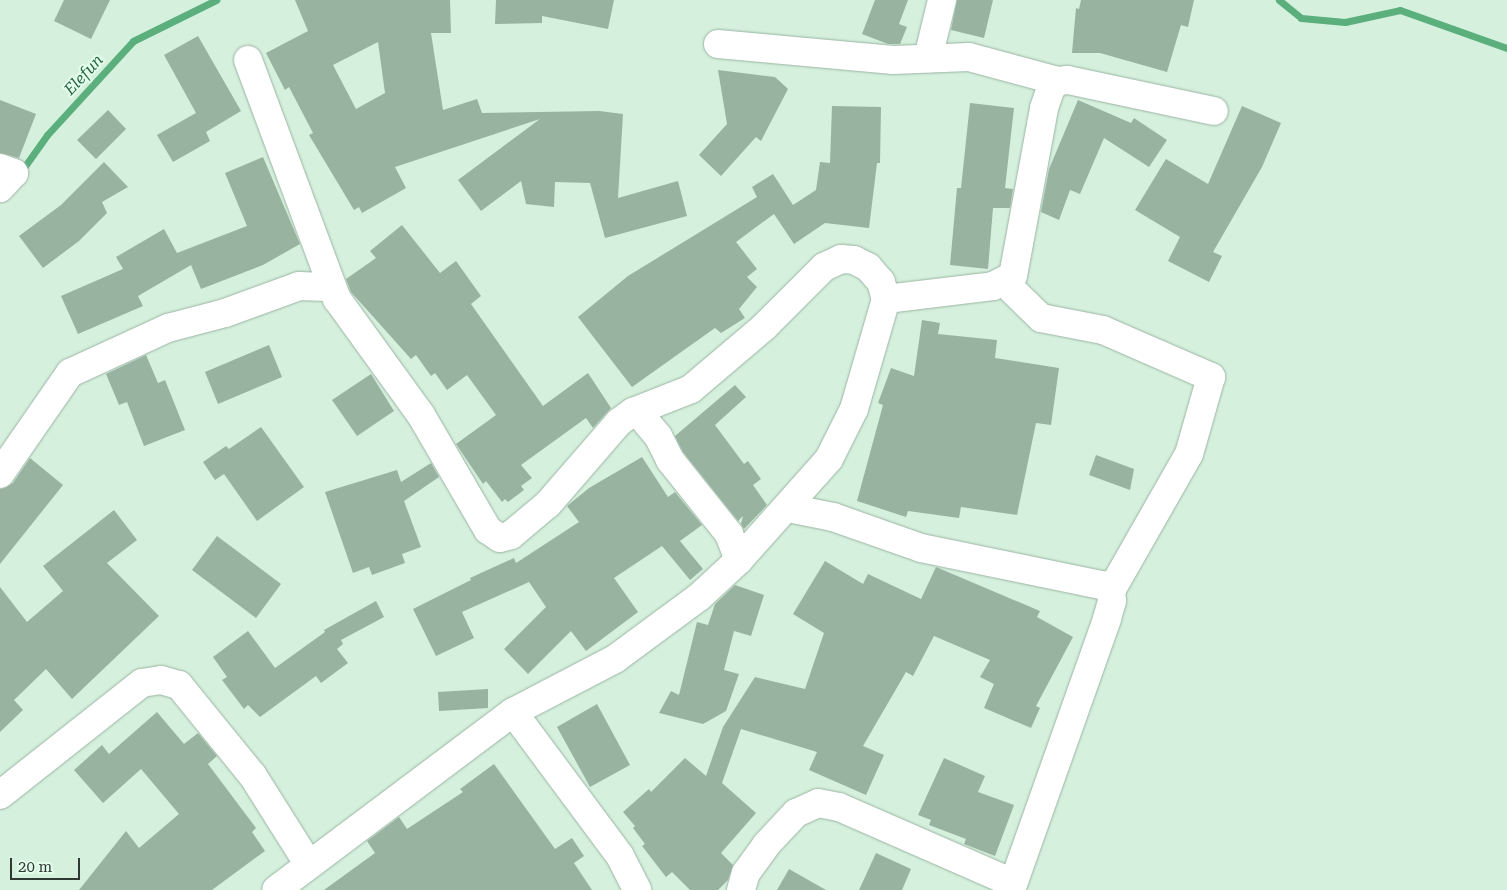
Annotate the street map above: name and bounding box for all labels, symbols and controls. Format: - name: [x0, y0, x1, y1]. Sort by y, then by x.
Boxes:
- water label: Elefun: [60, 51, 108, 99]
- scale bar: [12, 848, 82, 880]
- text: 20 m: [18, 858, 52, 876]

